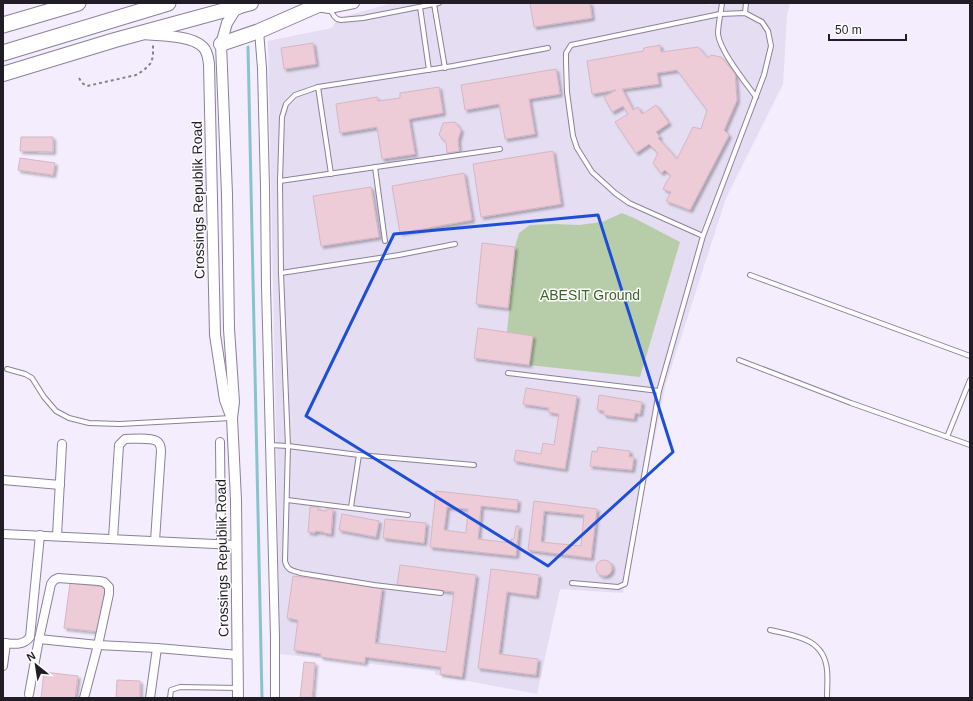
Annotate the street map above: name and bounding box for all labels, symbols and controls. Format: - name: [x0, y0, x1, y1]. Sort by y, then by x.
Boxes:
- scale bar: [829, 16, 906, 42]
- text: 50 m: [835, 23, 862, 37]
- street label: Crossings Republik Road: [189, 121, 207, 279]
- park label: ABESIT Ground: [540, 287, 640, 303]
- street label: Crossings Republik Road: [213, 479, 231, 637]
- north arrow: [16, 645, 56, 685]
- text: N: [25, 649, 37, 664]

